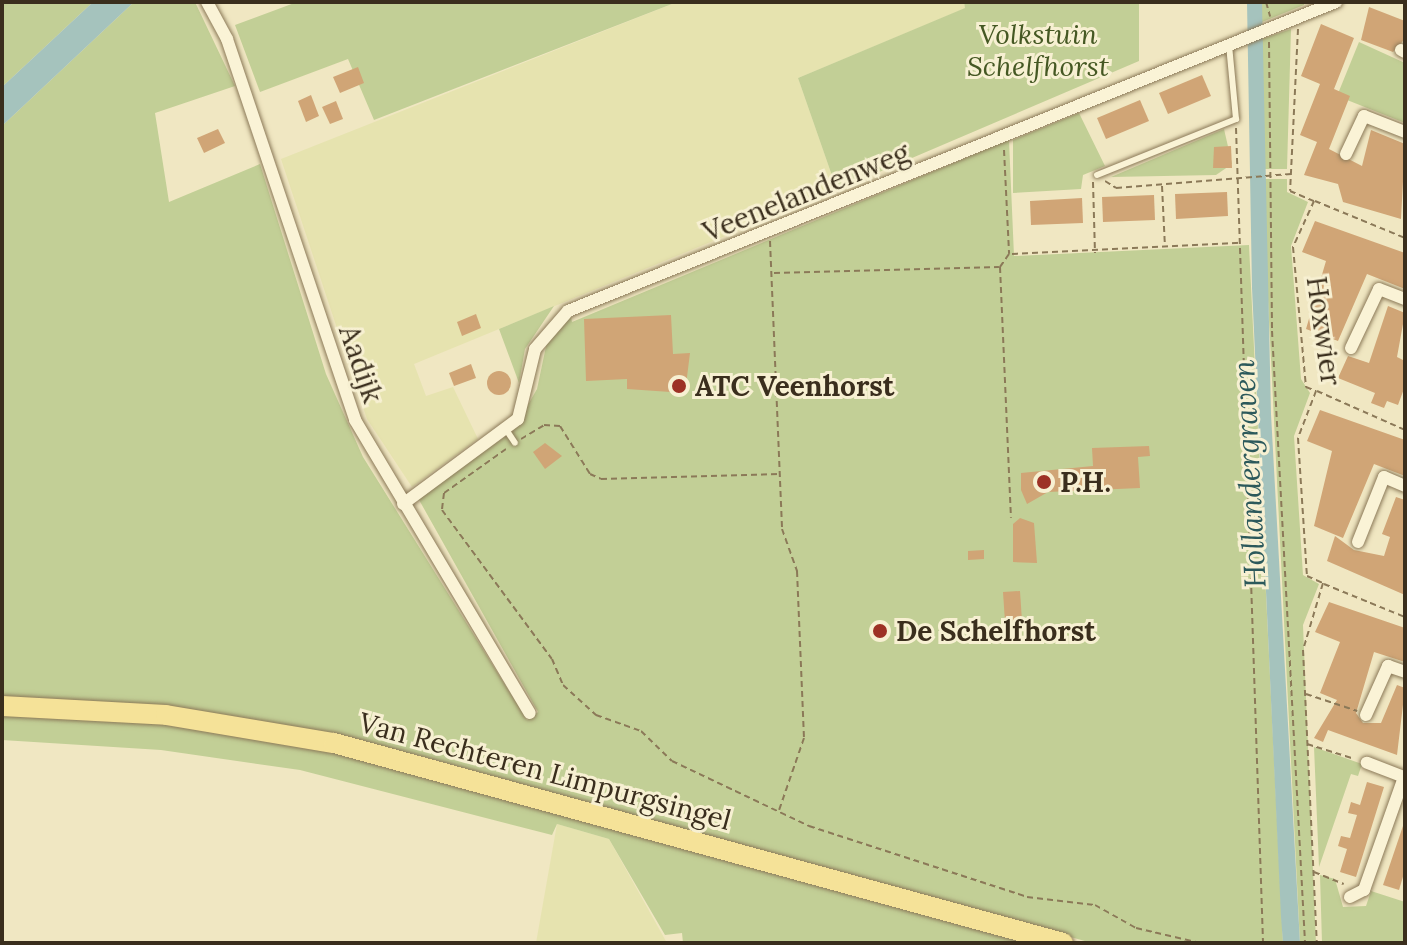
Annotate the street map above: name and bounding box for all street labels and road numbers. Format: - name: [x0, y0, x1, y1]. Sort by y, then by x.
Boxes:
- street label: Veenelandenweg: [698, 135, 914, 249]
- street label: Hoxwier: [1300, 274, 1348, 388]
- street label: Aadijk: [332, 321, 390, 407]
- street label: Van Rechteren Limpurgsingel: [355, 705, 735, 837]

